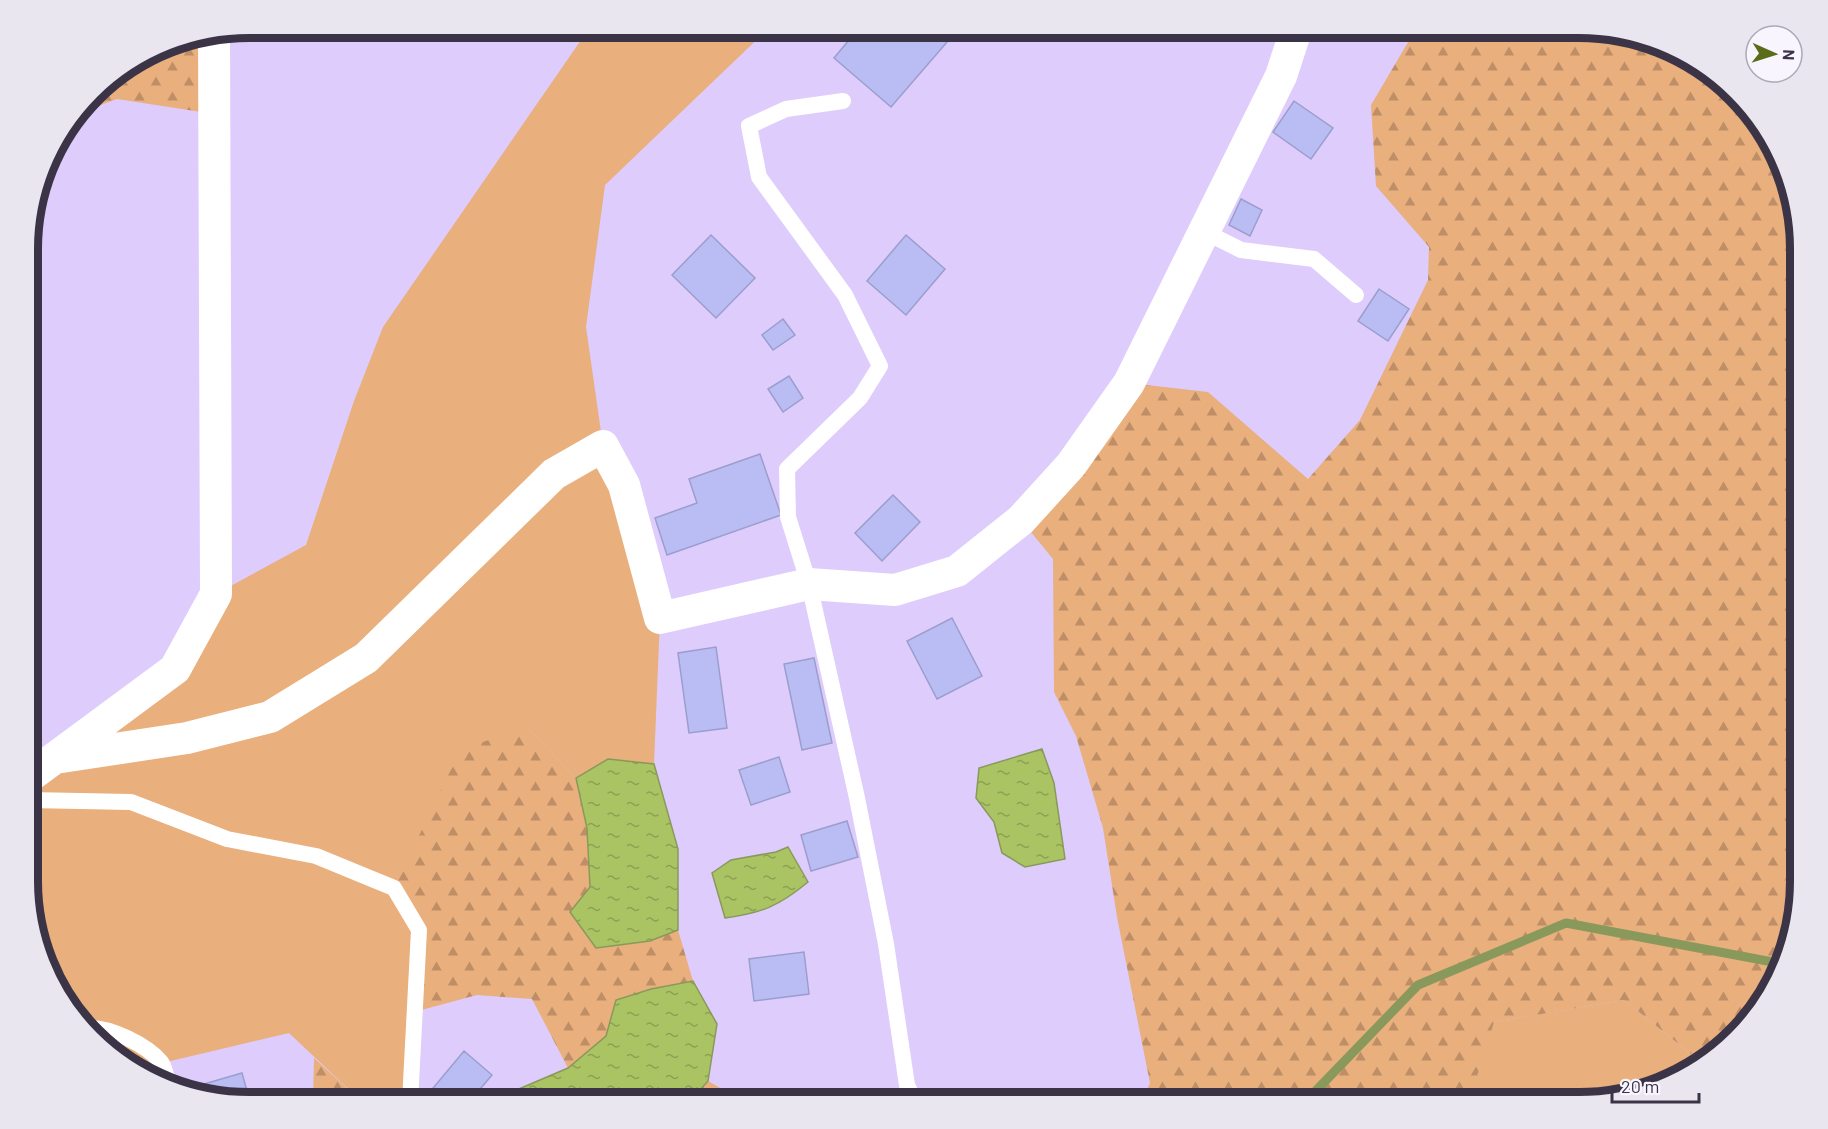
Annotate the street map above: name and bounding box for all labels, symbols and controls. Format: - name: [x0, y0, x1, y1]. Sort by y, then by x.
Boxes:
- north arrow: [1744, 24, 1804, 84]
- text: N: [1780, 49, 1799, 61]
- scale bar: [1612, 1066, 1699, 1104]
- text: 20 m: [1621, 1075, 1659, 1097]

